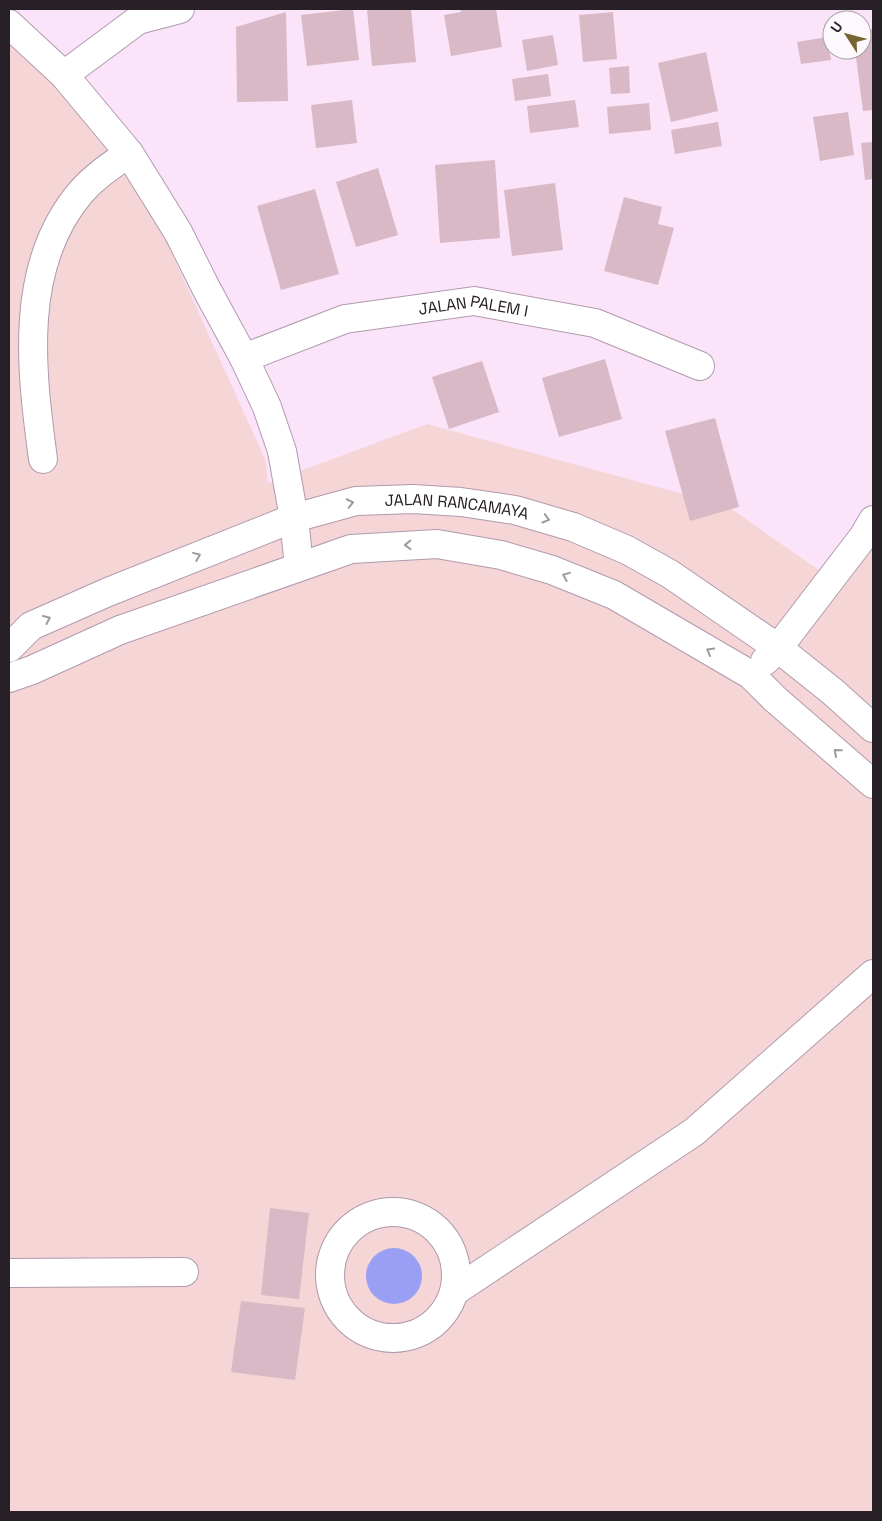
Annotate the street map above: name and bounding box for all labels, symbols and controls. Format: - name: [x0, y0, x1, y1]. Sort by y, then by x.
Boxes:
- north arrow: [822, 10, 872, 60]
- text: U: [826, 18, 847, 36]
- street label: JALAN PALEM I: [417, 290, 530, 321]
- street label: JALAN RANCAMAYA: [384, 488, 531, 524]
- one-way arrow: [346, 498, 355, 509]
- one-way arrow: [541, 513, 550, 524]
- one-way arrow: [404, 540, 412, 550]
- one-way arrow: [192, 552, 201, 563]
- one-way arrow: [563, 571, 571, 581]
- one-way arrow: [42, 614, 51, 625]
- one-way arrow: [706, 647, 715, 657]
- one-way arrow: [833, 748, 842, 757]

